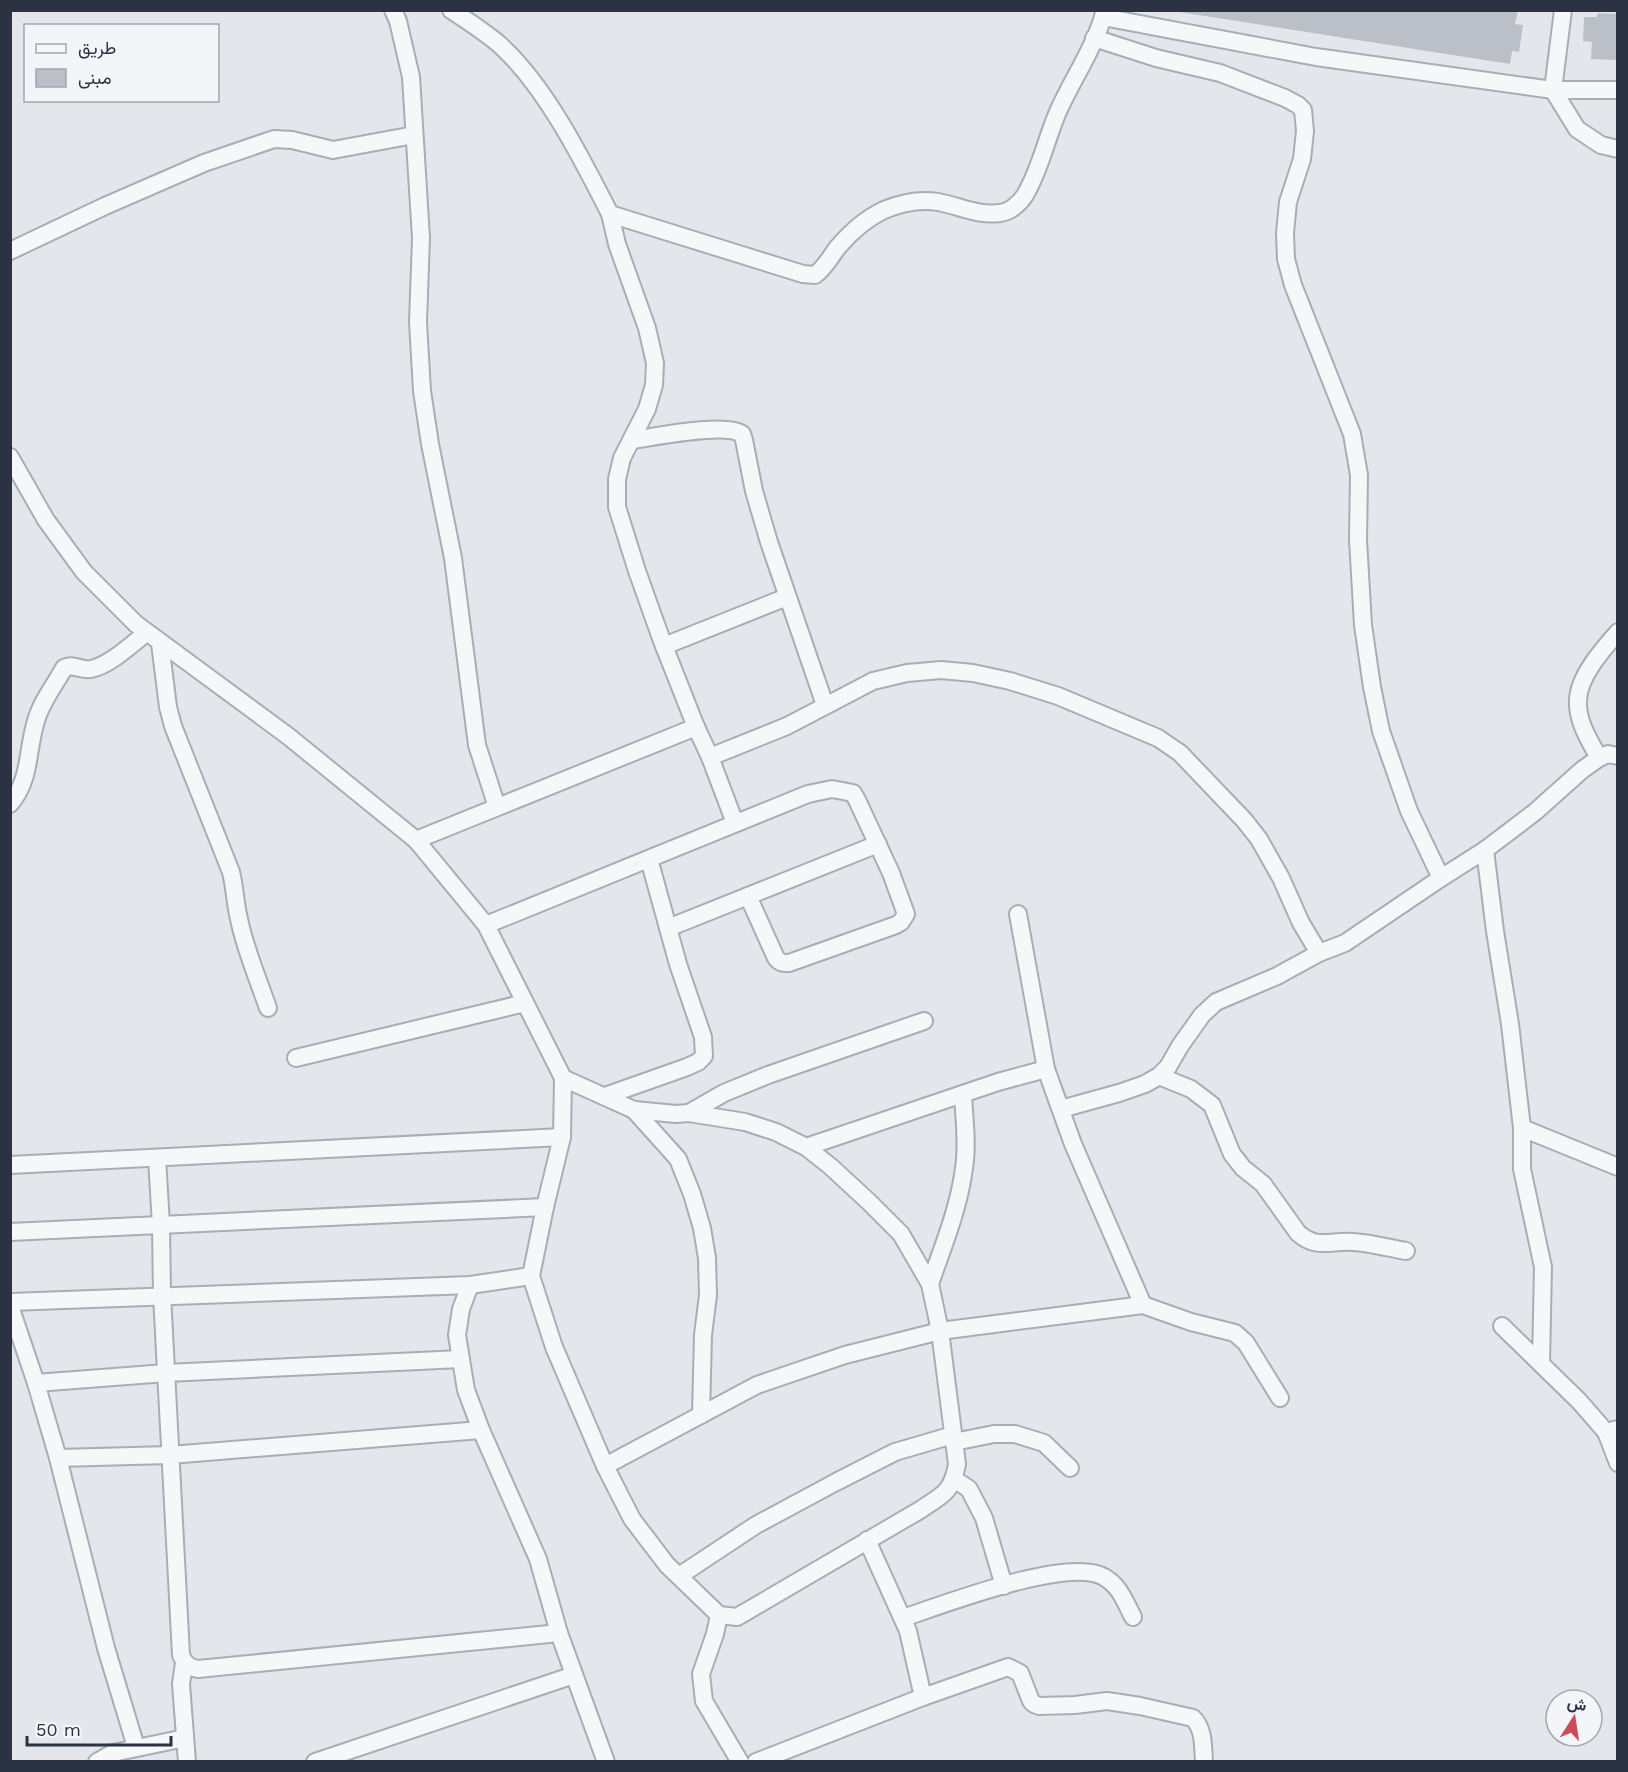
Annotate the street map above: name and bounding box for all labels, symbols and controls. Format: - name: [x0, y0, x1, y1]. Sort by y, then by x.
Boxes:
- legend: [24, 24, 219, 102]
- text: طريق: [78, 37, 116, 59]
- text: مبنى: [78, 67, 112, 89]
- north arrow: [1544, 1688, 1604, 1748]
- text: ش: [1566, 1693, 1588, 1715]
- scale bar: [27, 1709, 171, 1747]
- text: 50 m: [36, 1719, 81, 1740]

